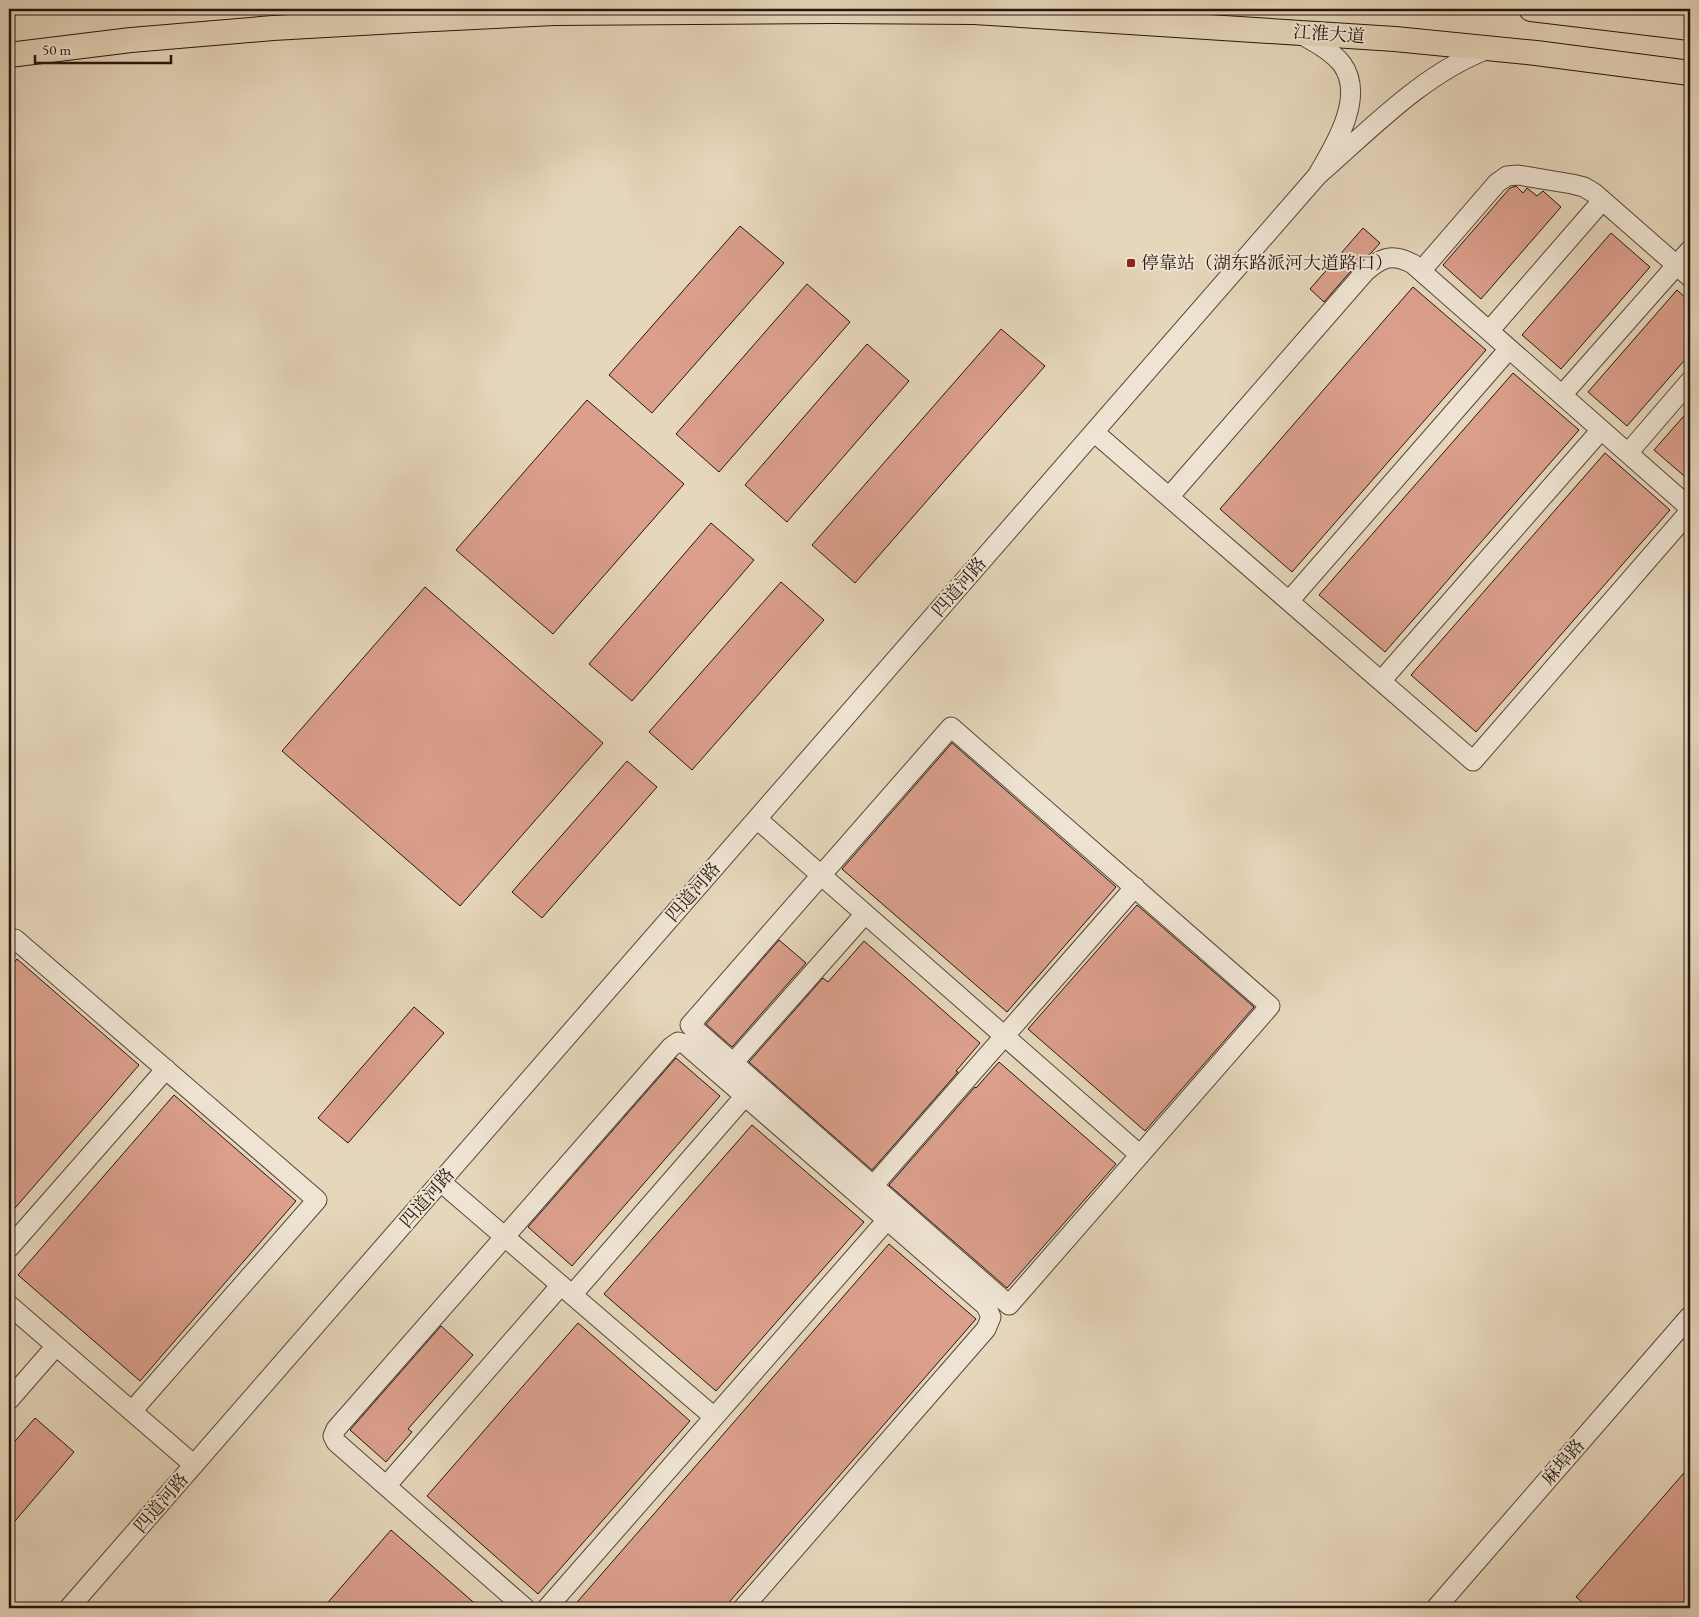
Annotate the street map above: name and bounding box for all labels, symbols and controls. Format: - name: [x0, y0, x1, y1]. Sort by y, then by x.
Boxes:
- street label: 江淮大道: [1292, 20, 1366, 47]
- scale bar: [35, 32, 171, 64]
- text: 50 m: [42, 40, 71, 59]
- place label: 停靠站（湖东路派河大道路口）: [1141, 251, 1393, 274]
- marker: 停靠站（湖东路派河大道路口）: [1125, 257, 1137, 269]
- street label: 四道河路: [926, 552, 991, 621]
- street label: 四道河路: [660, 857, 725, 926]
- street label: 四道河路: [394, 1163, 459, 1232]
- street label: 麻埠路: [1536, 1434, 1589, 1490]
- street label: 四道河路: [128, 1468, 193, 1537]

